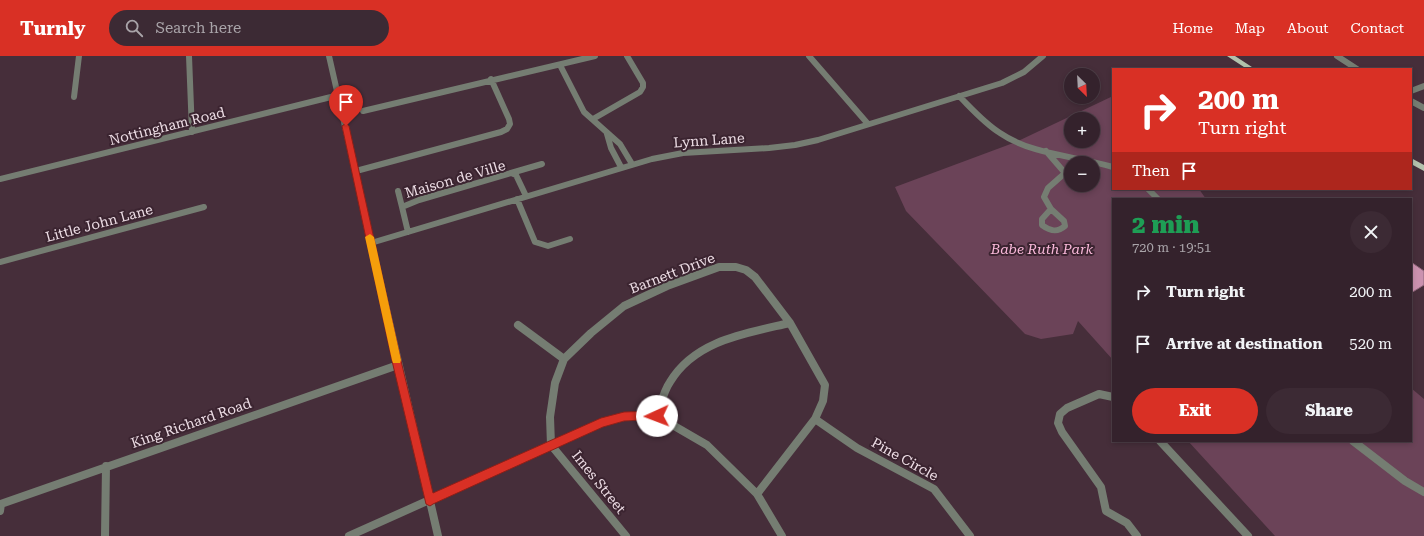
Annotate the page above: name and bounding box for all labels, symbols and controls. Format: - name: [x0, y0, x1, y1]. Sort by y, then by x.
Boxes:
- search box: [109, 10, 389, 46]
- text: Turnly: [20, 17, 85, 40]
- icon: search: [123, 17, 145, 39]
- text: Search here: [155, 19, 241, 37]
- text: Home: [1172, 20, 1213, 36]
- text: Map: [1235, 20, 1265, 36]
- text: About: [1287, 20, 1329, 36]
- text: Contact: [1351, 20, 1404, 36]
- north arrow: [1064, 68, 1100, 104]
- map controls: [1064, 68, 1100, 192]
- text: 200 m: [1198, 83, 1279, 116]
- icon: right: [1132, 84, 1184, 136]
- pin: [329, 85, 363, 126]
- icon: arrive: [335, 91, 357, 113]
- street label: Nottingham Road: [107, 104, 227, 148]
- button: +: [1064, 112, 1100, 148]
- text: Turn right: [1198, 117, 1286, 138]
- street label: Lynn Lane: [673, 130, 745, 150]
- button: −: [1064, 156, 1100, 192]
- street label: Maison de Ville: [403, 157, 507, 201]
- icon: arrive: [1178, 160, 1200, 182]
- text: Then: [1132, 162, 1170, 180]
- street label: Little John Lane: [44, 201, 155, 245]
- text: 2 min: [1132, 211, 1199, 239]
- button: close: [1350, 211, 1392, 253]
- text: 720 m · 19:51: [1132, 240, 1211, 255]
- park label: Babe Ruth Park: [990, 241, 1094, 257]
- street label: Barnett Drive: [627, 249, 717, 297]
- icon: right: [1132, 281, 1154, 303]
- text: Turn right: [1166, 283, 1245, 301]
- text: 200 m: [1349, 283, 1392, 301]
- icon: arrive: [1132, 333, 1154, 355]
- text: Arrive at destination: [1166, 335, 1322, 353]
- text: 520 m: [1349, 335, 1392, 353]
- button: Exit: [1132, 388, 1258, 434]
- button: Share: [1266, 388, 1392, 434]
- street label: King Richard Road: [129, 395, 253, 451]
- position arrow: [636, 395, 678, 437]
- street label: Pine Circle: [869, 434, 941, 484]
- street label: Imes Street: [569, 447, 629, 517]

